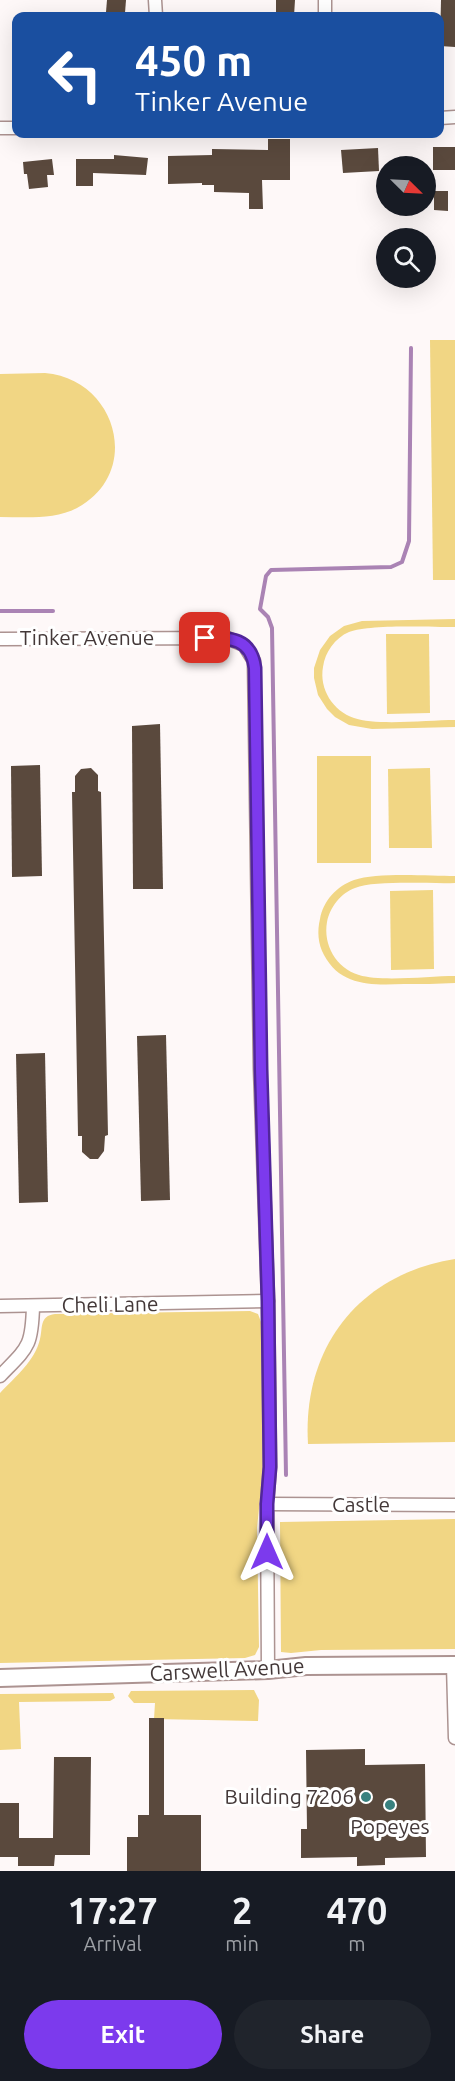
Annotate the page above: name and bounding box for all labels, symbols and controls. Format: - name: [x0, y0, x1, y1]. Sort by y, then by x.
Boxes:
- icon: left: [36, 36, 114, 114]
- text: 450 m: [135, 37, 252, 84]
- text: Tinker Avenue: [135, 86, 308, 116]
- north arrow: [376, 156, 436, 216]
- map controls: [376, 156, 436, 288]
- button: search: [376, 228, 436, 288]
- pin: [179, 612, 230, 663]
- icon: arrive: [188, 621, 221, 654]
- street label: Tinker Avenue: [20, 625, 154, 649]
- street label: Cheli Lane: [61, 1291, 159, 1317]
- street label: Castle: [332, 1492, 390, 1516]
- position arrow: [235, 1520, 299, 1584]
- street label: Carswell Avenue: [149, 1653, 305, 1685]
- place label: Building 7206: [224, 1784, 354, 1808]
- marker: Building 7206: [359, 1790, 373, 1804]
- marker: Popeyes: [383, 1798, 397, 1812]
- place label: Popeyes: [350, 1814, 430, 1838]
- text: 17:27: [68, 1890, 158, 1931]
- text: 2: [232, 1890, 252, 1931]
- text: 470: [326, 1890, 387, 1931]
- text: Arrival: [84, 1932, 142, 1955]
- text: min: [225, 1932, 259, 1955]
- text: m: [348, 1932, 366, 1955]
- button: Exit: [24, 2000, 222, 2069]
- button: Share: [234, 2000, 431, 2069]

